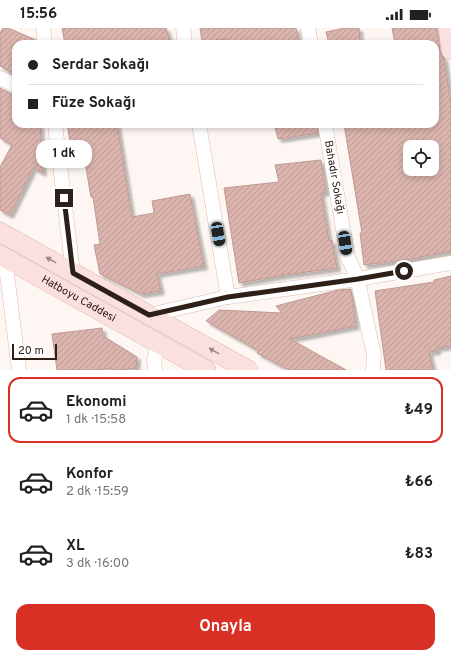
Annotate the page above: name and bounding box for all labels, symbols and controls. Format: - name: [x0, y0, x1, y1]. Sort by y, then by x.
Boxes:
- text: 15:56: [20, 5, 57, 24]
- text: Serdar Sokağı: [52, 56, 149, 75]
- text: Füze Sokağı: [52, 94, 136, 113]
- street label: Bahadır Sokağı: [321, 139, 347, 215]
- callout: 1 dk: [36, 140, 92, 168]
- map controls: [403, 140, 439, 176]
- button: locate: [403, 140, 439, 176]
- text: 1 dk: [52, 146, 76, 162]
- route end: [55, 189, 73, 207]
- car: [210, 221, 226, 247]
- car: [337, 230, 353, 256]
- one-way arrow: [45, 257, 57, 264]
- route start: [395, 262, 413, 280]
- street label: Hatboyu Caddesi: [39, 272, 118, 325]
- scale bar: [12, 342, 57, 361]
- text: 20 m: [18, 344, 44, 358]
- one-way arrow: [208, 348, 220, 354]
- icon: car: [18, 392, 54, 428]
- text: Ekonomi: [66, 393, 126, 412]
- text: ₺49: [404, 401, 433, 420]
- text: 1 dk · 15:58: [66, 412, 126, 428]
- icon: car: [18, 464, 54, 500]
- text: Konfor: [66, 465, 113, 484]
- text: ₺66: [405, 473, 433, 492]
- text: 2 dk · 15:59: [66, 484, 129, 500]
- icon: car: [18, 536, 54, 572]
- text: XL: [66, 537, 84, 556]
- text: ₺83: [405, 545, 433, 564]
- text: 3 dk · 16:00: [66, 556, 129, 572]
- button: Onayla: [16, 604, 435, 650]

